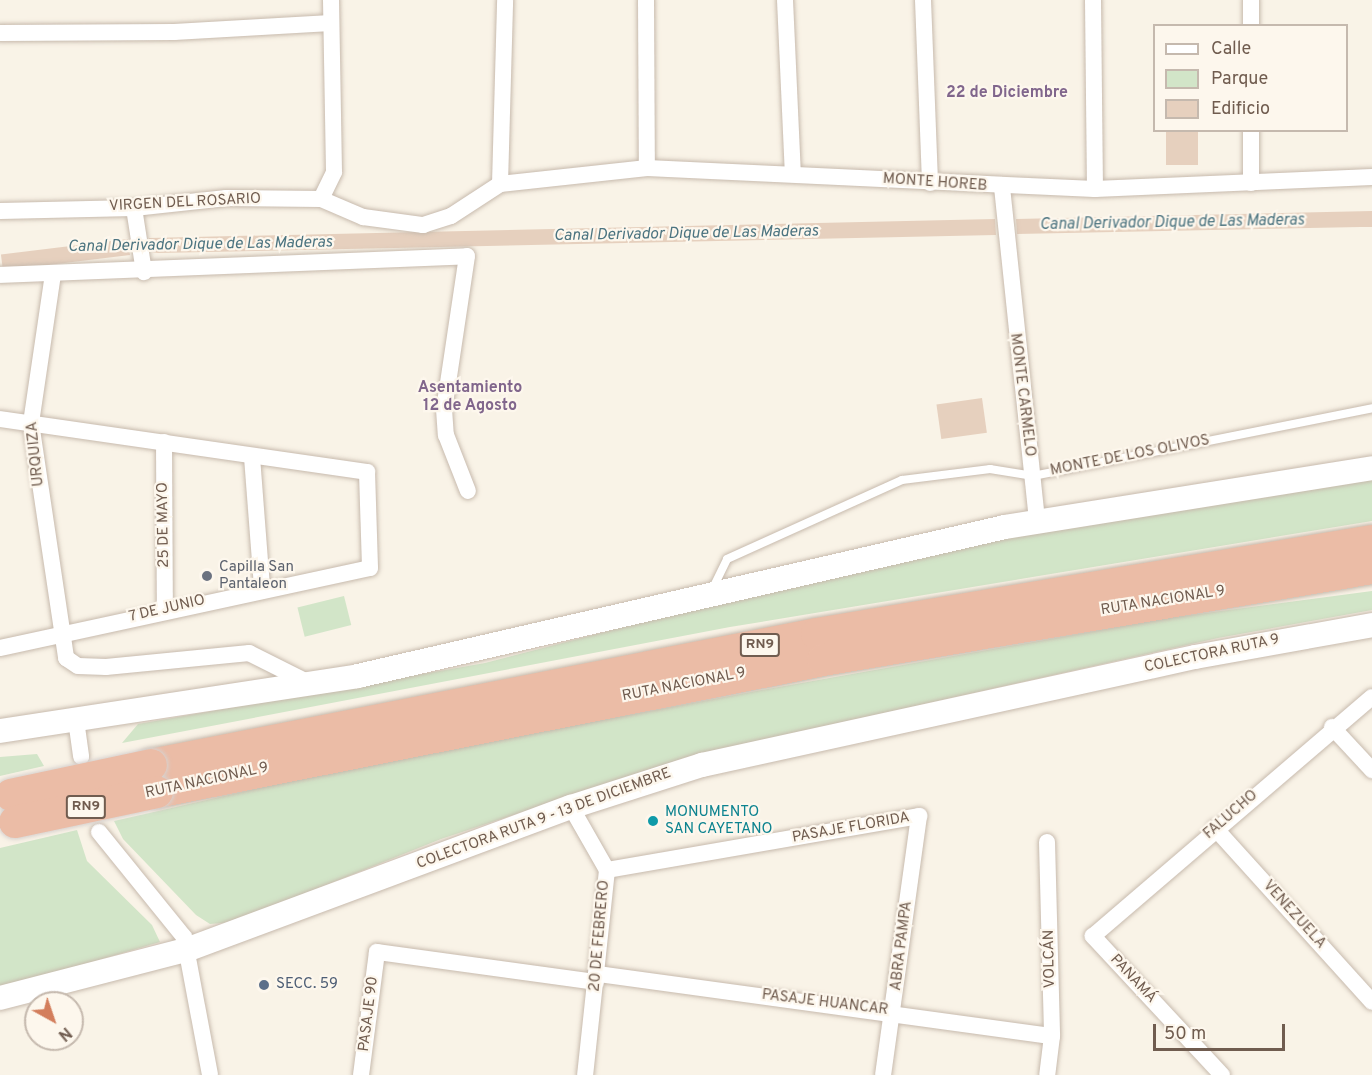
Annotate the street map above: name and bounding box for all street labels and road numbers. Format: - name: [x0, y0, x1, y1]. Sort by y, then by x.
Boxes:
- street label: MONTE HOREB: [882, 170, 988, 196]
- street label: VIRGEN DEL ROSARIO: [108, 190, 262, 216]
- street label: MONTE CARMELO: [1006, 332, 1038, 458]
- street label: URQUIZA: [24, 421, 48, 487]
- street label: MONTE DE LOS OLIVOS: [1049, 432, 1211, 480]
- street label: 25 DE MAYO: [154, 482, 174, 568]
- street label: RUTA NACIONAL 9: [1099, 582, 1227, 620]
- street label: 7 DE JUNIO: [127, 591, 207, 627]
- street label: COLECTORA RUTA 9: [1142, 631, 1282, 677]
- road number: RN9: [739, 634, 781, 656]
- street label: RUTA NACIONAL 9: [620, 664, 748, 706]
- street label: RUTA NACIONAL 9: [143, 759, 271, 803]
- street label: COLECTORA RUTA 9 - 13 DE DICIEMBRE: [414, 764, 674, 874]
- street label: FALUCHO: [1200, 787, 1262, 843]
- road number: RN9: [65, 796, 107, 818]
- street label: PASAJE FLORIDA: [791, 809, 911, 847]
- street label: VENEZUELA: [1259, 877, 1329, 953]
- street label: 20 DE FEBRERO: [586, 879, 614, 993]
- street label: ABRA PAMPA: [888, 900, 916, 992]
- street label: VOLCÁN: [1040, 930, 1060, 988]
- street label: PANAMÁ: [1106, 951, 1160, 1007]
- street label: PASAJE 90: [355, 975, 383, 1053]
- street label: PASAJE HUANCAR: [761, 986, 889, 1020]

